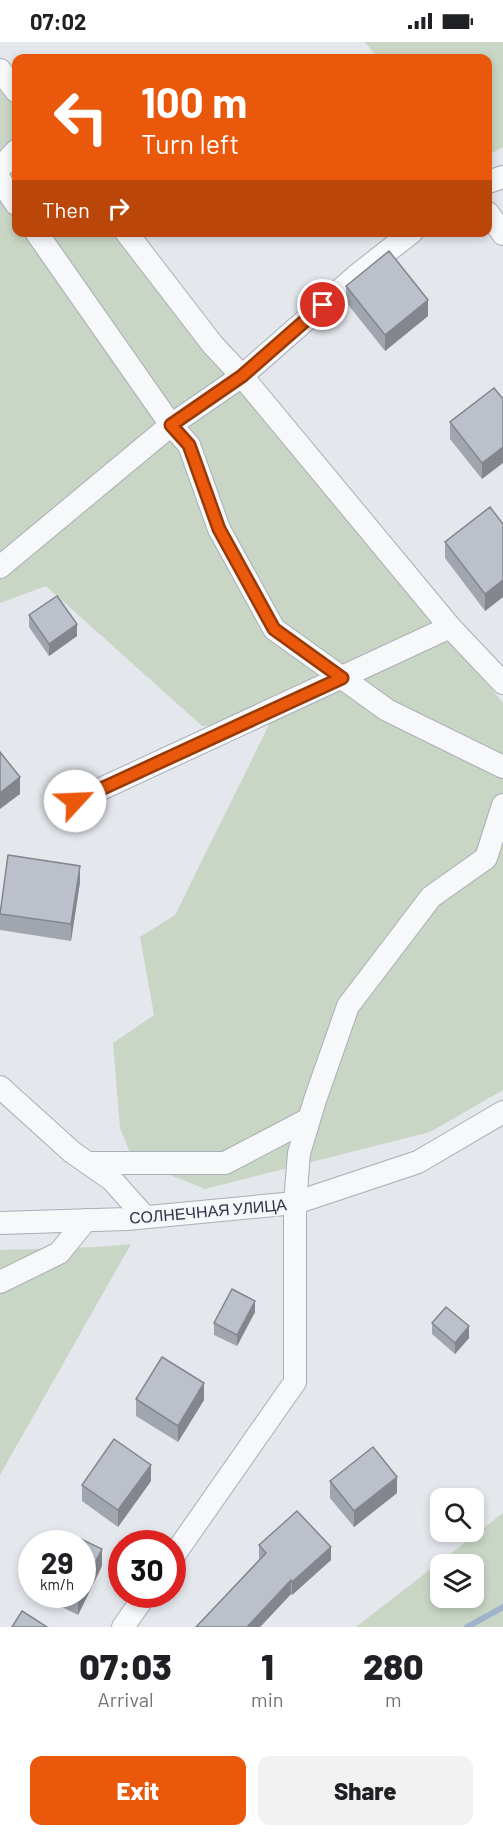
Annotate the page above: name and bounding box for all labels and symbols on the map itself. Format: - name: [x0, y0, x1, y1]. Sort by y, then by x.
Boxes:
- pin: [297, 279, 348, 330]
- position arrow: [43, 769, 107, 833]
- street label: СОЛНЕЧНАЯ УЛИЦА: [128, 1194, 288, 1227]
- speed limit sign: 30: [108, 1530, 186, 1608]

